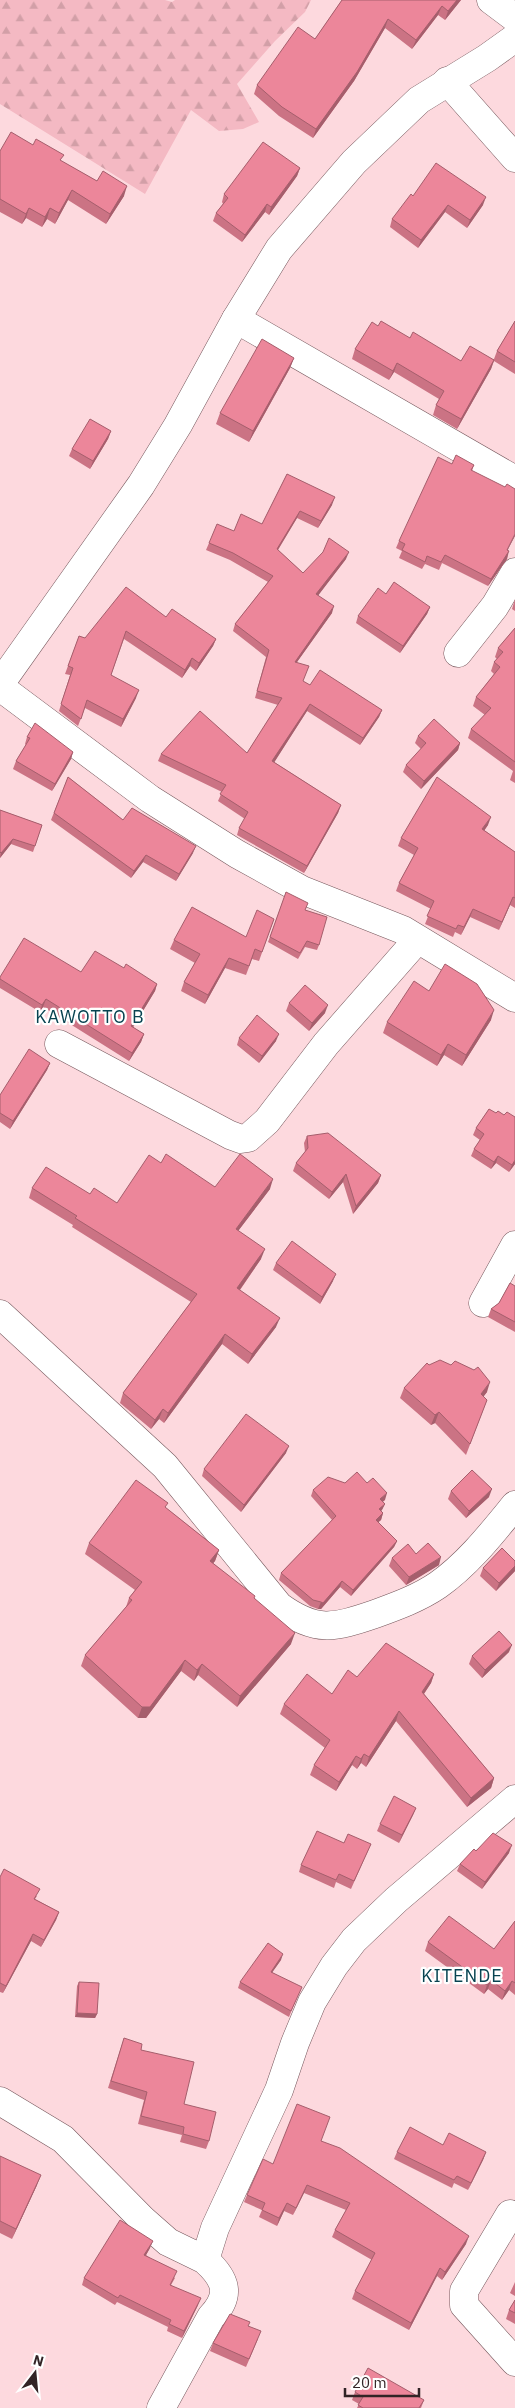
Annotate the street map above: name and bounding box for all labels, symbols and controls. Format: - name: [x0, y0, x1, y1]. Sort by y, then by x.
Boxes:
- district label: KAWOTTO B: [35, 1005, 145, 1028]
- district label: KITENDE: [421, 1964, 503, 1987]
- north arrow: [10, 2348, 60, 2398]
- text: N: [31, 2350, 46, 2371]
- scale bar: [345, 2366, 419, 2398]
- text: 20 m: [352, 2373, 387, 2392]

